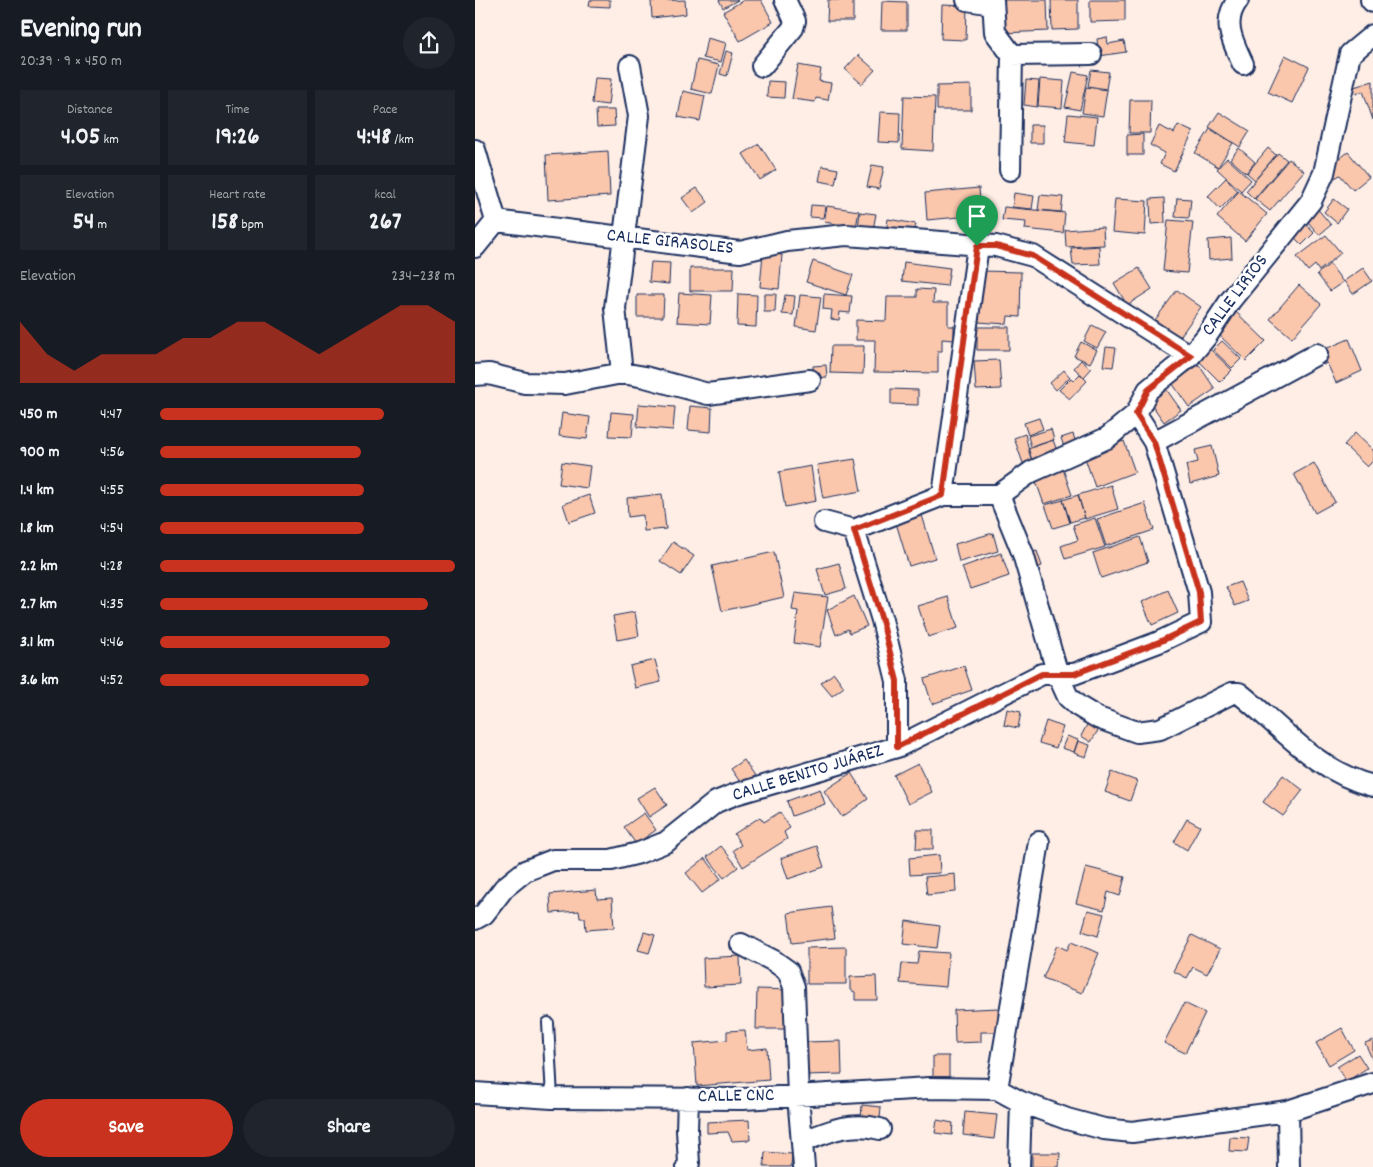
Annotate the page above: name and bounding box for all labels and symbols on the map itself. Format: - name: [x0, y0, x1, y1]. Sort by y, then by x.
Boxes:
- pin: [956, 195, 998, 246]
- street label: CALLE GIRASOLES: [605, 223, 735, 263]
- street label: CALLE LIRIOS: [1196, 249, 1276, 343]
- street label: CALLE BENITO JUÁREZ: [729, 738, 887, 810]
- street label: CALLE CNC: [698, 1083, 774, 1111]

